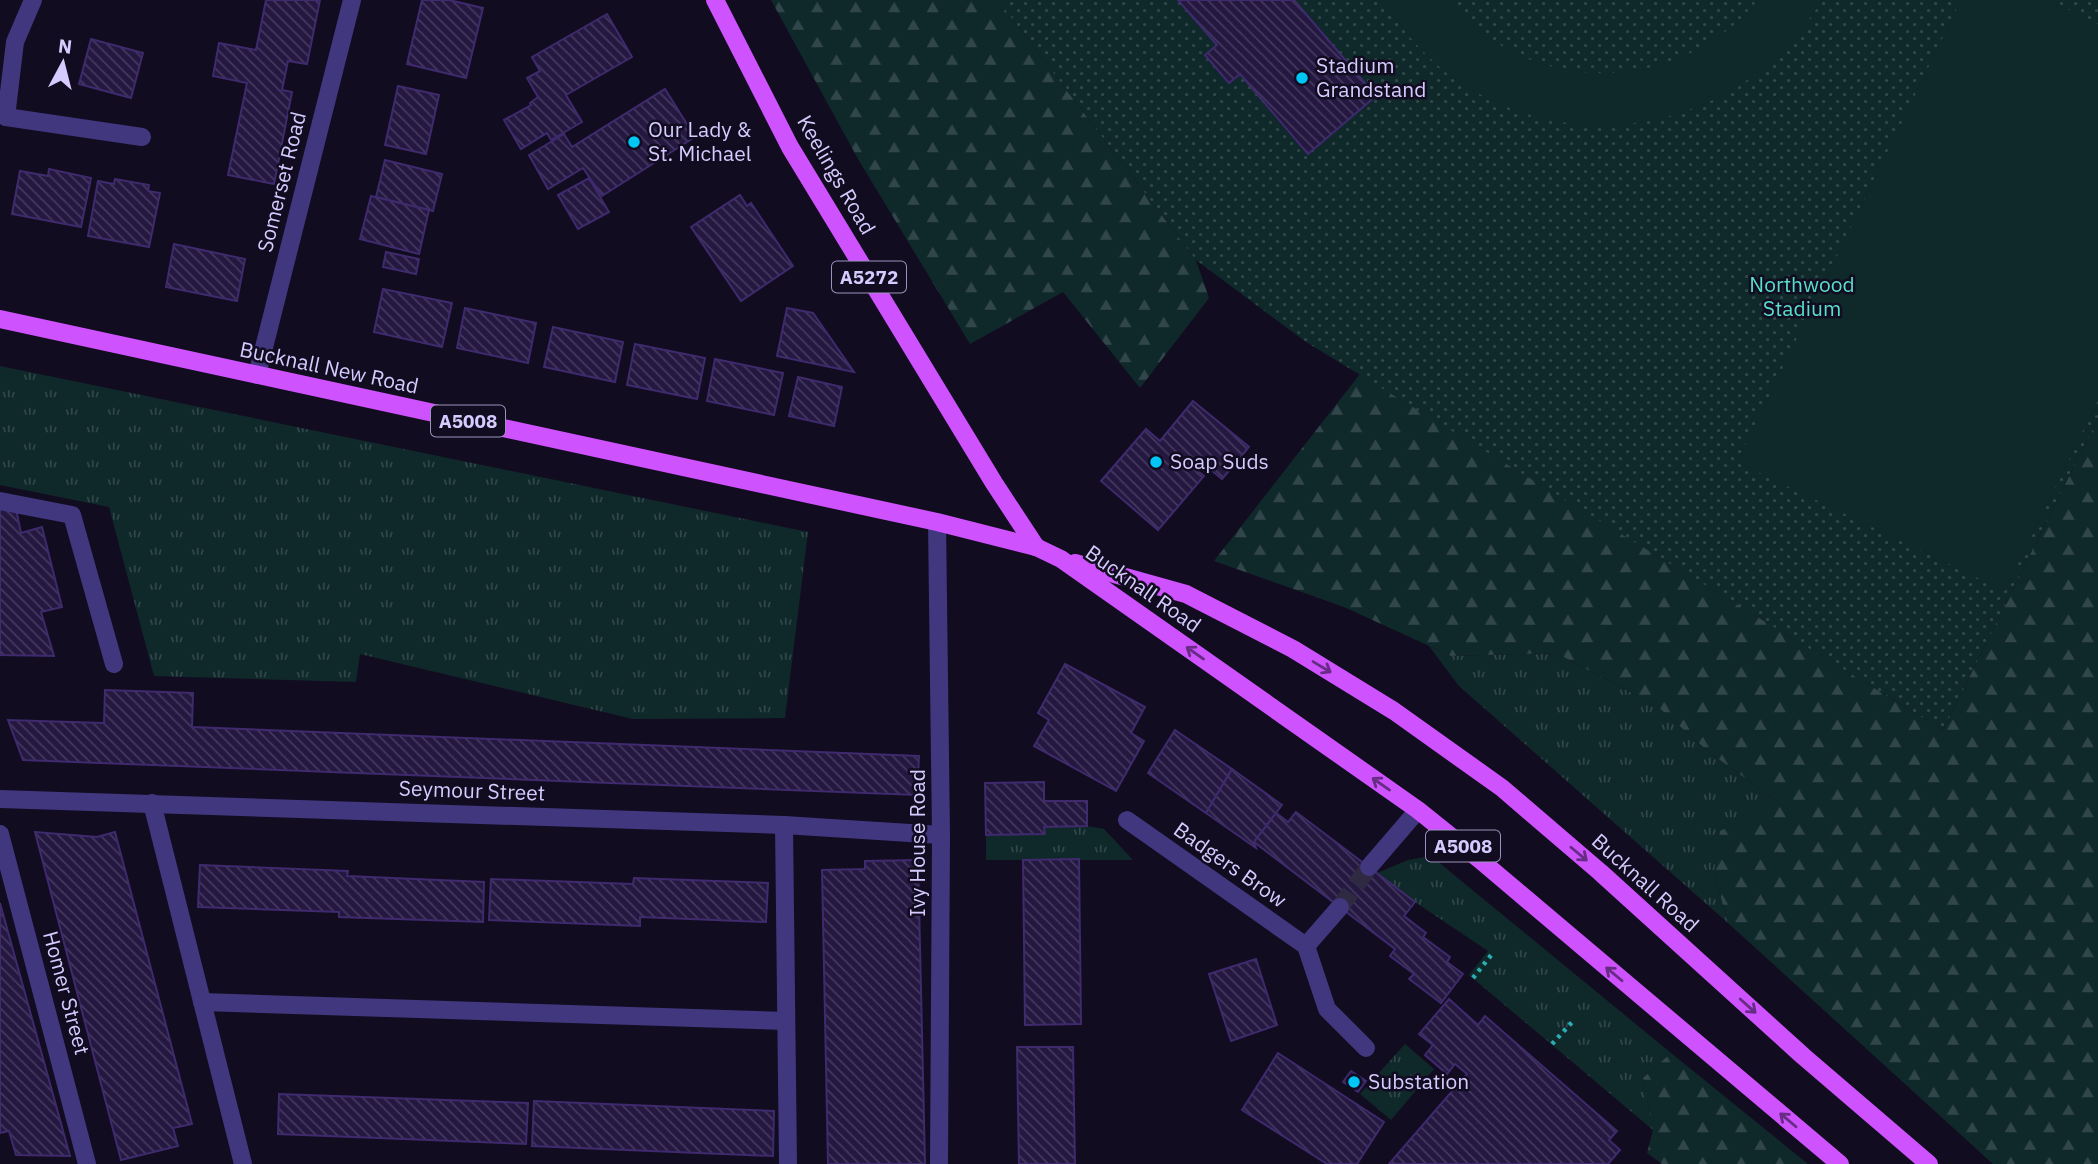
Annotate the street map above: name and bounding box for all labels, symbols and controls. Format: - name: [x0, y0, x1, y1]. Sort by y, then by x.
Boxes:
- north arrow: [28, 28, 98, 98]
- text: N: [57, 33, 73, 59]
- place label: Stadium Grandstand: [1316, 51, 1426, 103]
- marker: Stadium Grandstand: [1294, 70, 1310, 86]
- street label: Somerset Road: [250, 109, 312, 255]
- street label: Keelings Road: [791, 110, 882, 239]
- place label: Our Lady & St. Michael: [648, 115, 752, 167]
- marker: Our Lady & St. Michael: [626, 134, 642, 150]
- road number: A5272: [832, 262, 906, 292]
- park label: Northwood Stadium: [1749, 270, 1855, 322]
- street label: Bucknall New Road: [237, 334, 421, 400]
- road number: A5008: [431, 406, 505, 436]
- place label: Soap Suds: [1170, 447, 1269, 475]
- marker: Soap Suds: [1148, 454, 1164, 470]
- street label: Bucknall Road: [1080, 538, 1207, 638]
- one-way arrow: [1186, 646, 1205, 660]
- one-way arrow: [1312, 661, 1332, 675]
- street label: Ivy House Road: [903, 769, 931, 917]
- street label: Seymour Street: [398, 773, 546, 807]
- one-way arrow: [1371, 777, 1391, 791]
- street label: Badgers Brow: [1169, 815, 1293, 913]
- street label: Bucknall Road: [1586, 827, 1705, 938]
- road number: A5008: [1426, 831, 1500, 862]
- one-way arrow: [1570, 846, 1588, 862]
- street label: Homer Street: [37, 928, 97, 1058]
- one-way arrow: [1605, 966, 1623, 982]
- one-way arrow: [1739, 998, 1757, 1014]
- place label: Substation: [1368, 1067, 1469, 1095]
- marker: Substation: [1346, 1074, 1362, 1090]
- one-way arrow: [1779, 1113, 1797, 1128]

